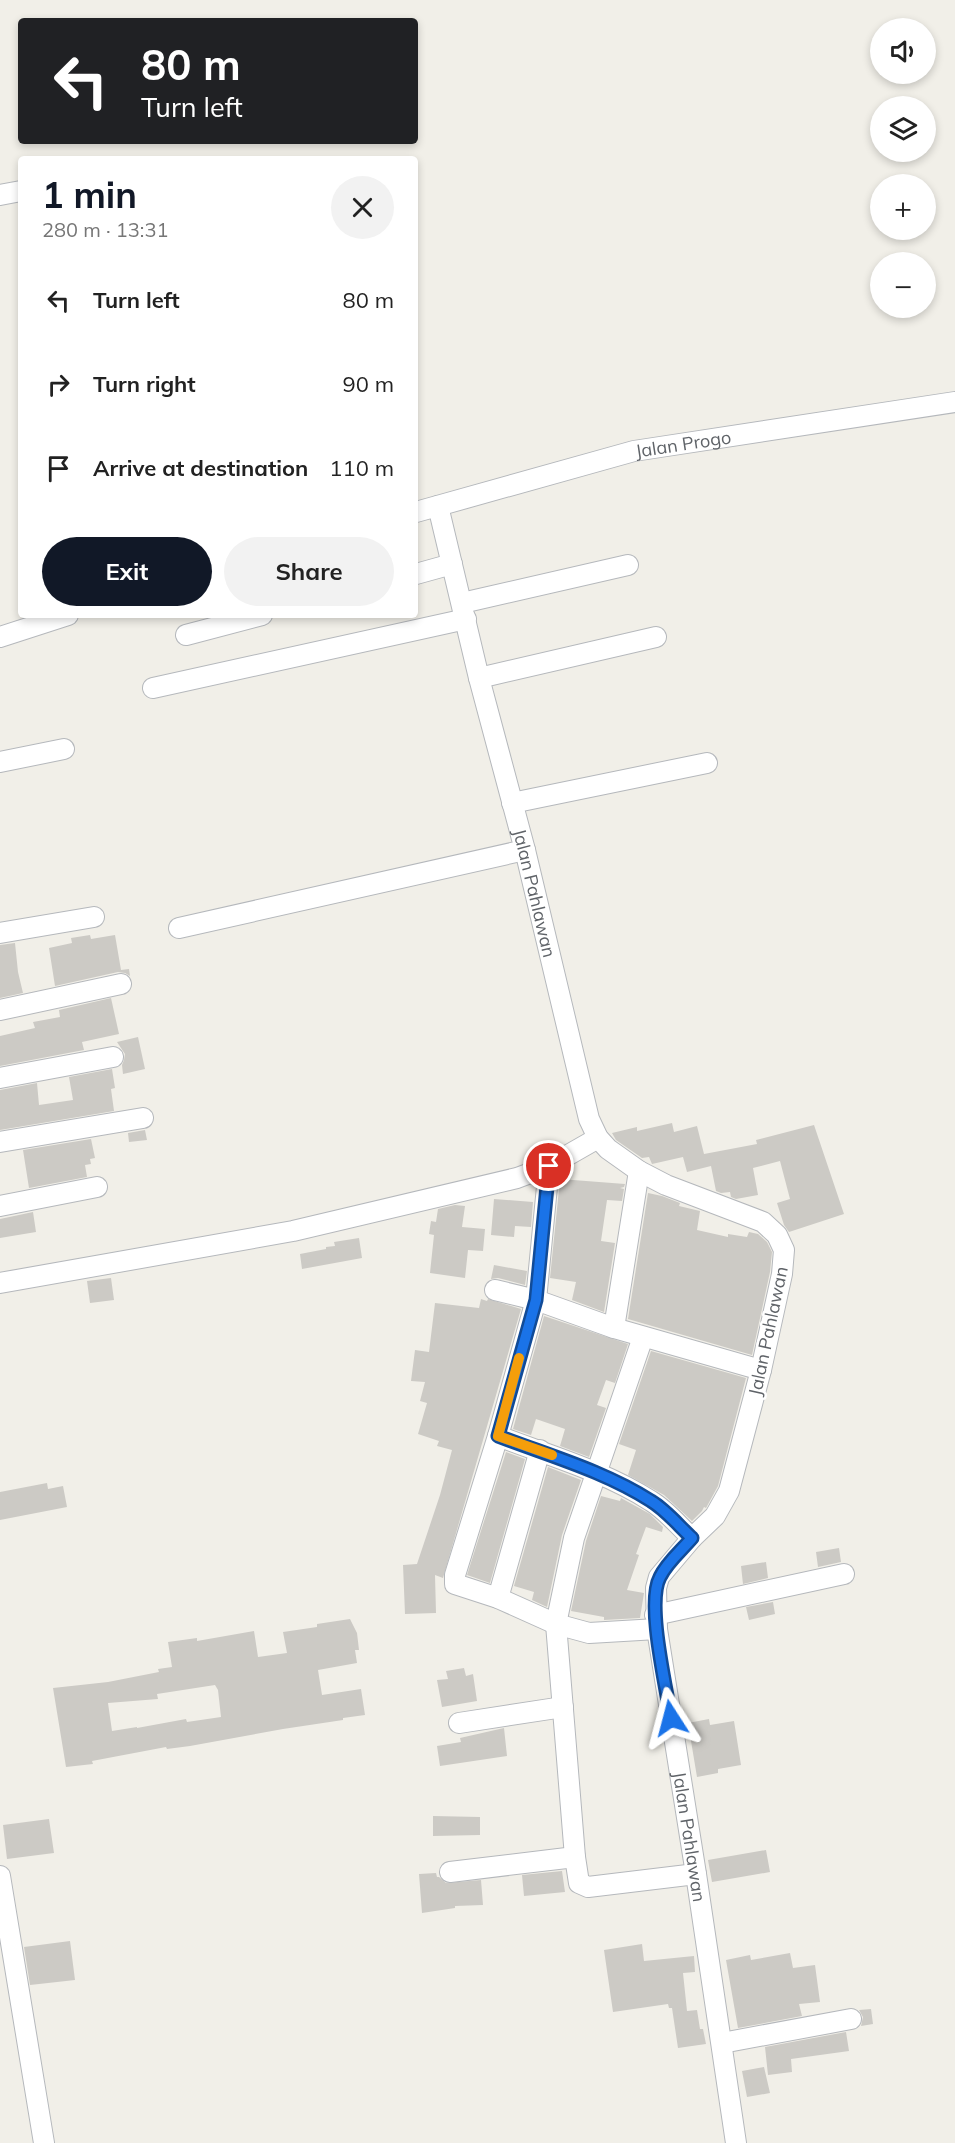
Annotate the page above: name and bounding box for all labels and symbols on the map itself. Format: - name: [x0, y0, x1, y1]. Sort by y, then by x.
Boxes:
- street label: Jalan Progo: [634, 425, 732, 462]
- street label: Jalan Pahlawan: [508, 826, 562, 960]
- pin: [523, 1140, 574, 1191]
- street label: Jalan Pahlawan: [743, 1264, 793, 1398]
- position arrow: [639, 1686, 703, 1750]
- street label: Jalan Pahlawan: [668, 1770, 712, 1903]

